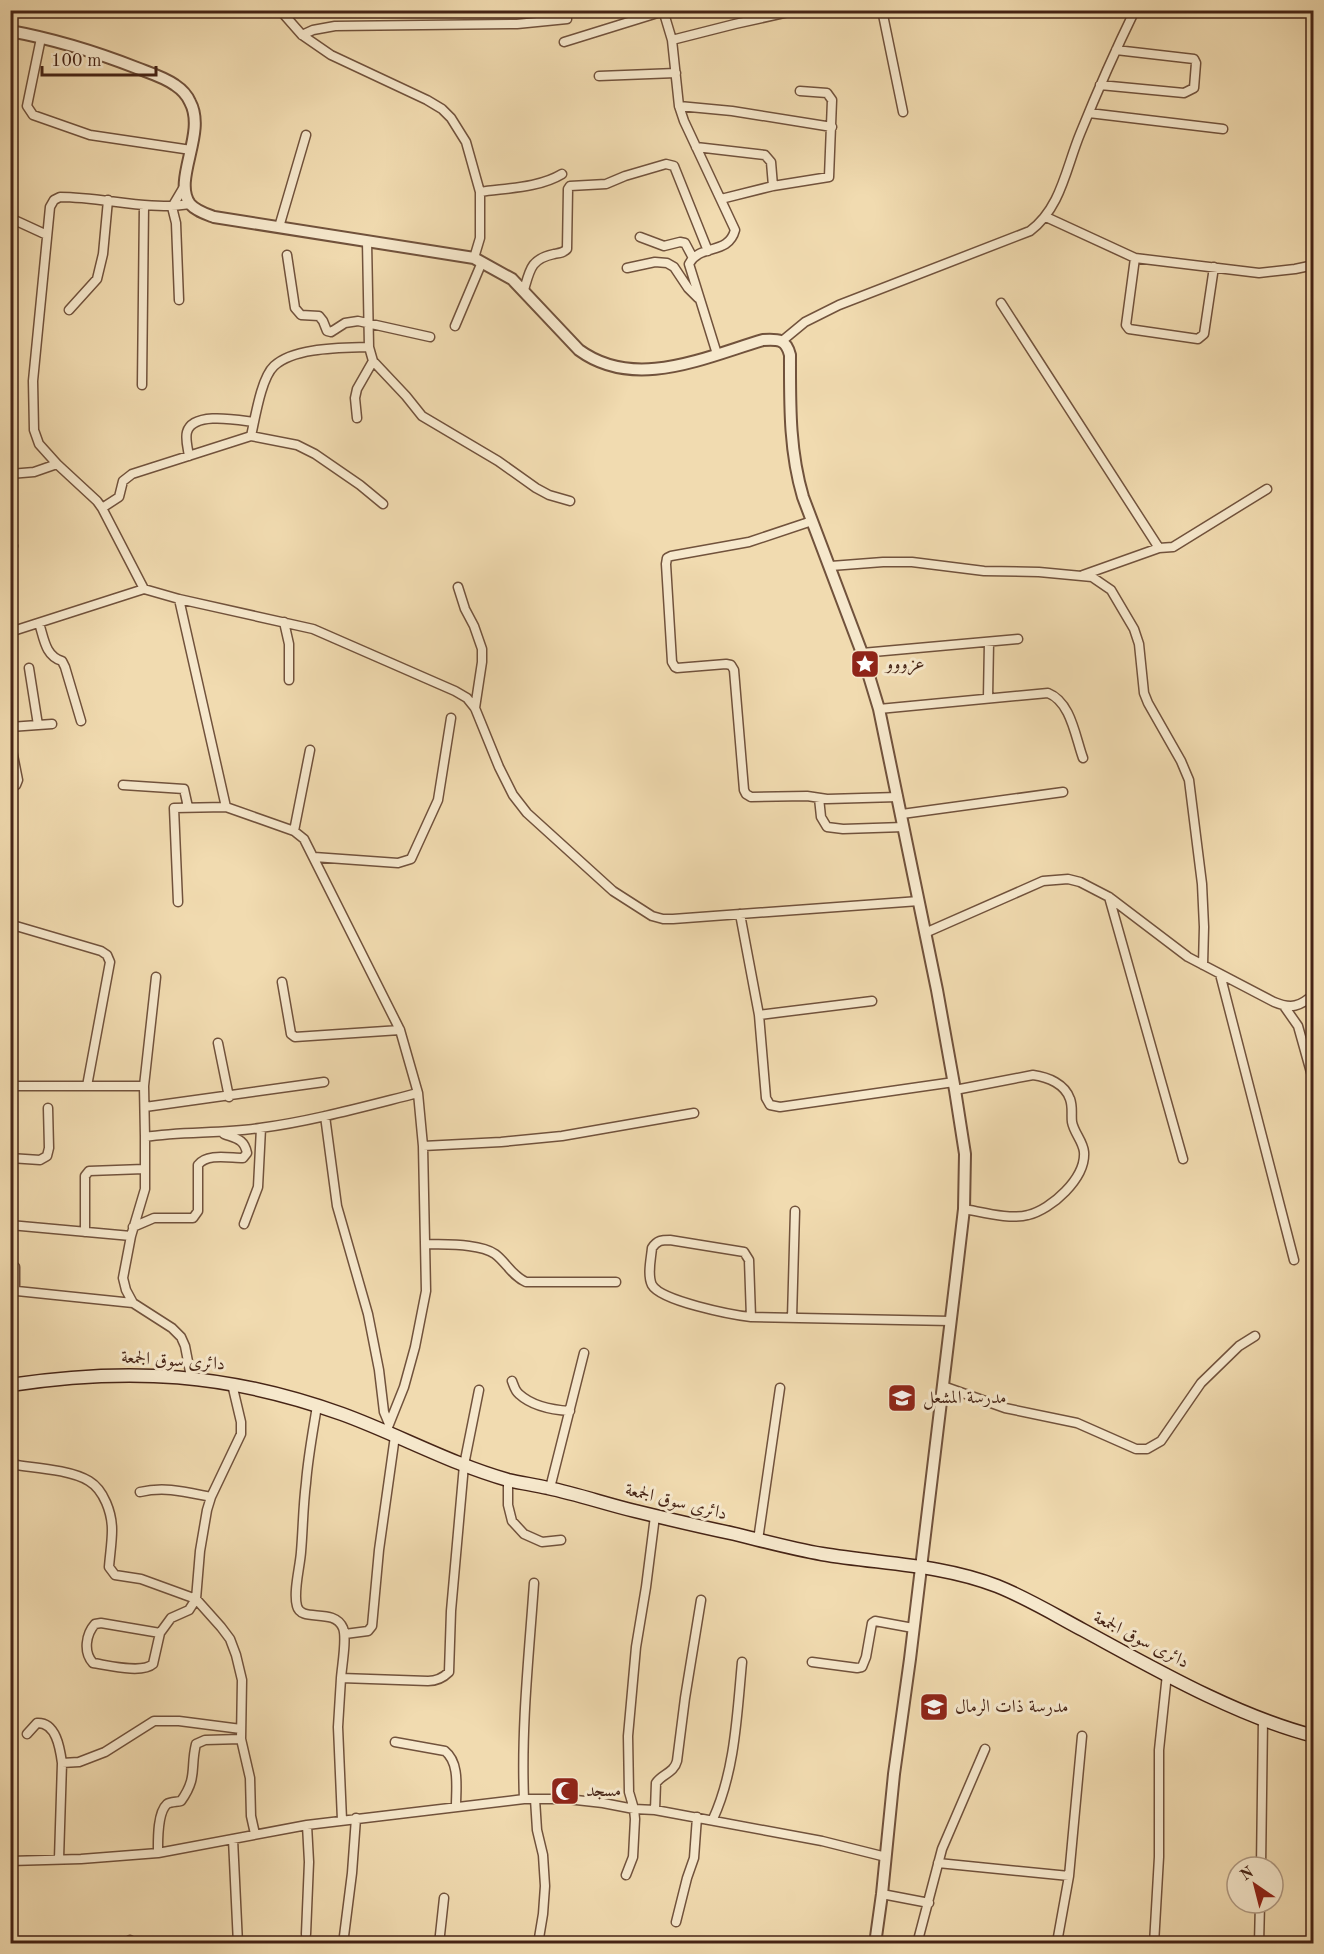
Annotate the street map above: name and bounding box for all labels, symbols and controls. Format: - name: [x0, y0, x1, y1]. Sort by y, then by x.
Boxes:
- scale bar: [42, 39, 156, 77]
- text: 100 m: [51, 52, 102, 70]
- place icon: عزووو: [849, 648, 881, 680]
- place label: عزووو: [884, 655, 925, 676]
- street label: دائرى سوق الجمعة: [120, 1348, 226, 1375]
- school or university icon: مدرسة المشعل: [886, 1382, 918, 1414]
- place label: مدرسة المشعل: [923, 1389, 1006, 1410]
- street label: دائرى سوق الجمعة: [623, 1481, 729, 1524]
- street label: دائرى سوق الجمعة: [1090, 1608, 1192, 1673]
- school or university icon: مدرسة ذات الرمال: [918, 1691, 950, 1723]
- place label: مدرسة ذات الرمال: [955, 1698, 1069, 1717]
- mosque icon: مسجد: [549, 1775, 581, 1807]
- place label: مسجد: [586, 1782, 621, 1800]
- north arrow: [1225, 1855, 1285, 1915]
- text: N: [1238, 1864, 1258, 1884]

